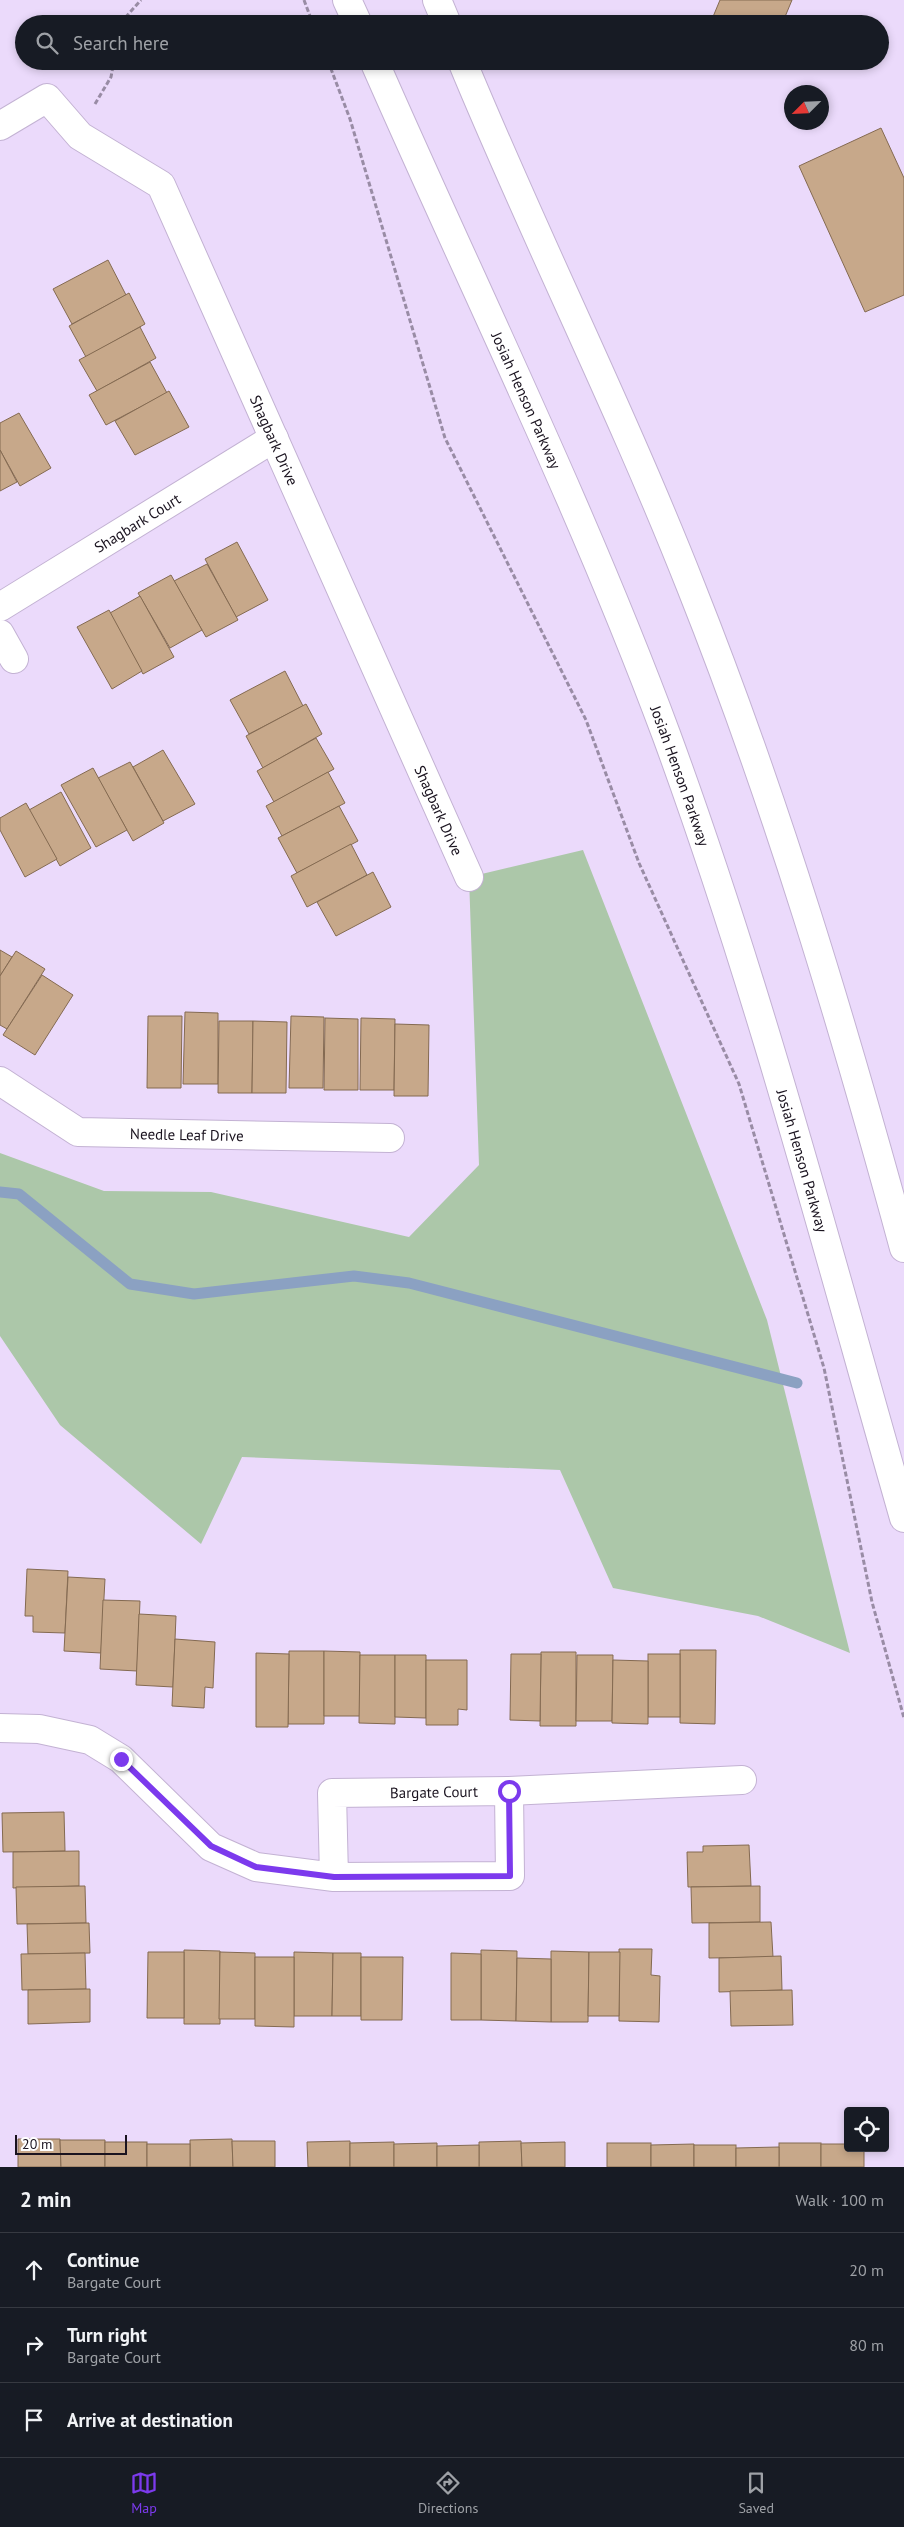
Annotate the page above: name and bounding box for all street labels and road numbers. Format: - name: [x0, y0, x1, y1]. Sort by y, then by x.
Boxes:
- street label: Josiah Henson Parkway: [487, 328, 566, 472]
- street label: Shagbark Drive: [246, 392, 303, 488]
- street label: Shagbark Court: [90, 489, 184, 556]
- street label: Josiah Henson Parkway: [646, 702, 714, 849]
- street label: Shagbark Drive: [411, 762, 468, 858]
- street label: Josiah Henson Parkway: [773, 1086, 832, 1235]
- street label: Needle Leaf Drive: [130, 1124, 244, 1145]
- street label: Bargate Court: [390, 1782, 478, 1802]

